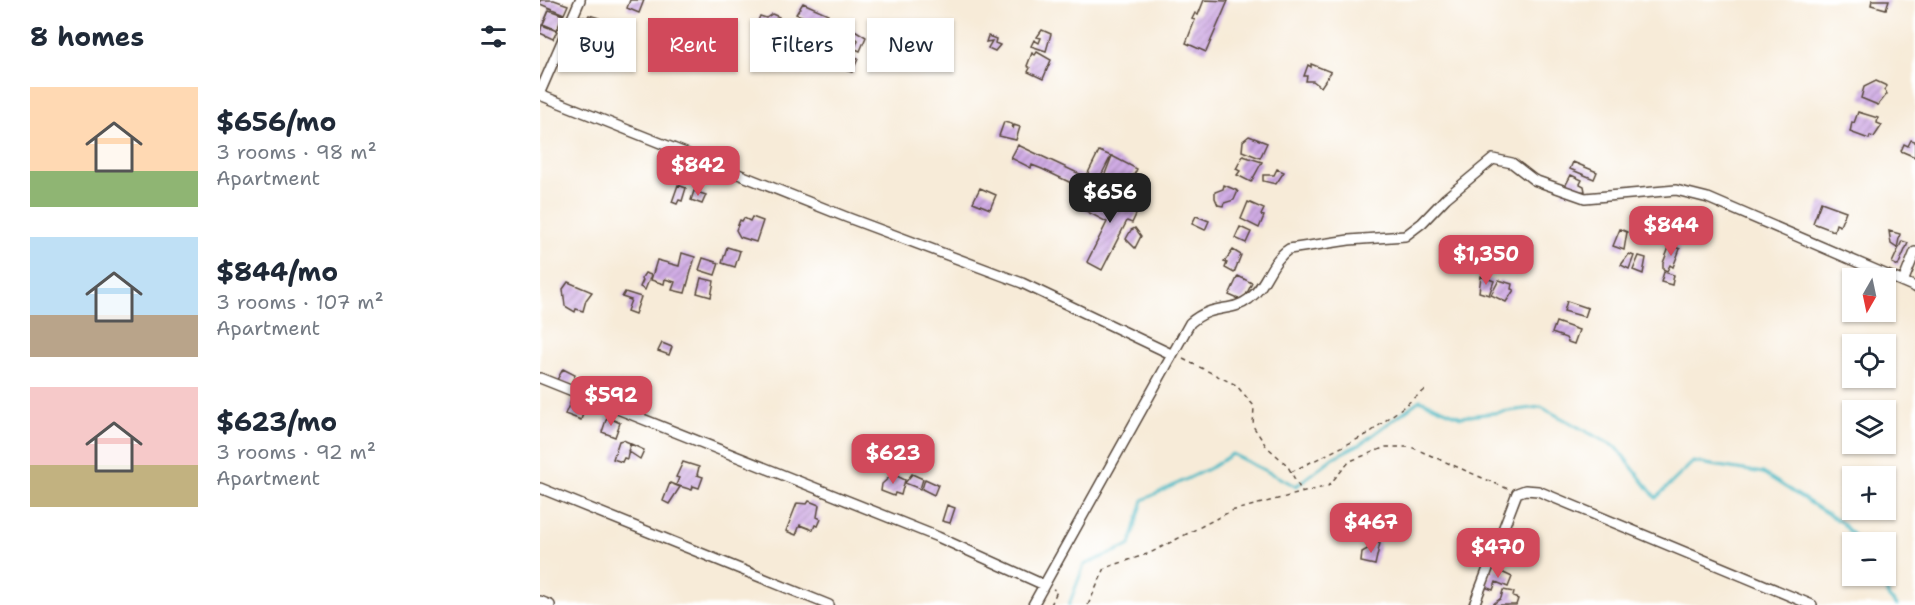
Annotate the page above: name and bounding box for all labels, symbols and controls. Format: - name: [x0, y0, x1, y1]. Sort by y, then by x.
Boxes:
- chip: Buy: [558, 18, 636, 72]
- chip: Rent: [648, 18, 738, 72]
- chip: Filters: [750, 18, 855, 72]
- chip: New: [867, 18, 954, 72]
- text: 8 homes: [30, 19, 144, 54]
- icon: filters: [477, 20, 510, 53]
- text: $656/mo: [216, 104, 336, 139]
- icon: home: [78, 111, 150, 183]
- text: 3 rooms · 98 m²: [216, 139, 377, 165]
- pin: $842: [662, 146, 734, 197]
- text: $842: [671, 152, 725, 178]
- text: Apartment: [216, 165, 320, 191]
- pin: $656: [1074, 173, 1146, 224]
- text: $656: [1083, 179, 1137, 205]
- pin: $844: [1635, 206, 1707, 257]
- text: $844: [1643, 212, 1699, 238]
- pin: $1,350: [1437, 235, 1535, 286]
- text: $1,350: [1453, 241, 1519, 267]
- text: $844/mo: [216, 254, 338, 289]
- icon: home: [78, 261, 150, 333]
- north arrow: [1842, 268, 1896, 322]
- map controls: [1842, 268, 1896, 586]
- text: 3 rooms · 107 m²: [216, 289, 384, 315]
- text: Apartment: [216, 315, 320, 341]
- button: locate: [1842, 334, 1896, 388]
- pin: $592: [575, 376, 647, 427]
- text: $592: [584, 382, 638, 408]
- button: layers: [1842, 400, 1896, 454]
- text: $623/mo: [216, 404, 337, 439]
- icon: home: [78, 411, 150, 483]
- pin: $623: [857, 434, 929, 485]
- text: 3 rooms · 92 m²: [216, 439, 376, 465]
- text: $623: [866, 440, 920, 466]
- text: Apartment: [216, 465, 320, 491]
- button: +: [1842, 466, 1896, 520]
- pin: $467: [1335, 503, 1407, 554]
- text: $467: [1344, 509, 1398, 535]
- pin: $470: [1462, 528, 1534, 579]
- button: −: [1842, 532, 1896, 586]
- text: $470: [1471, 534, 1525, 560]

